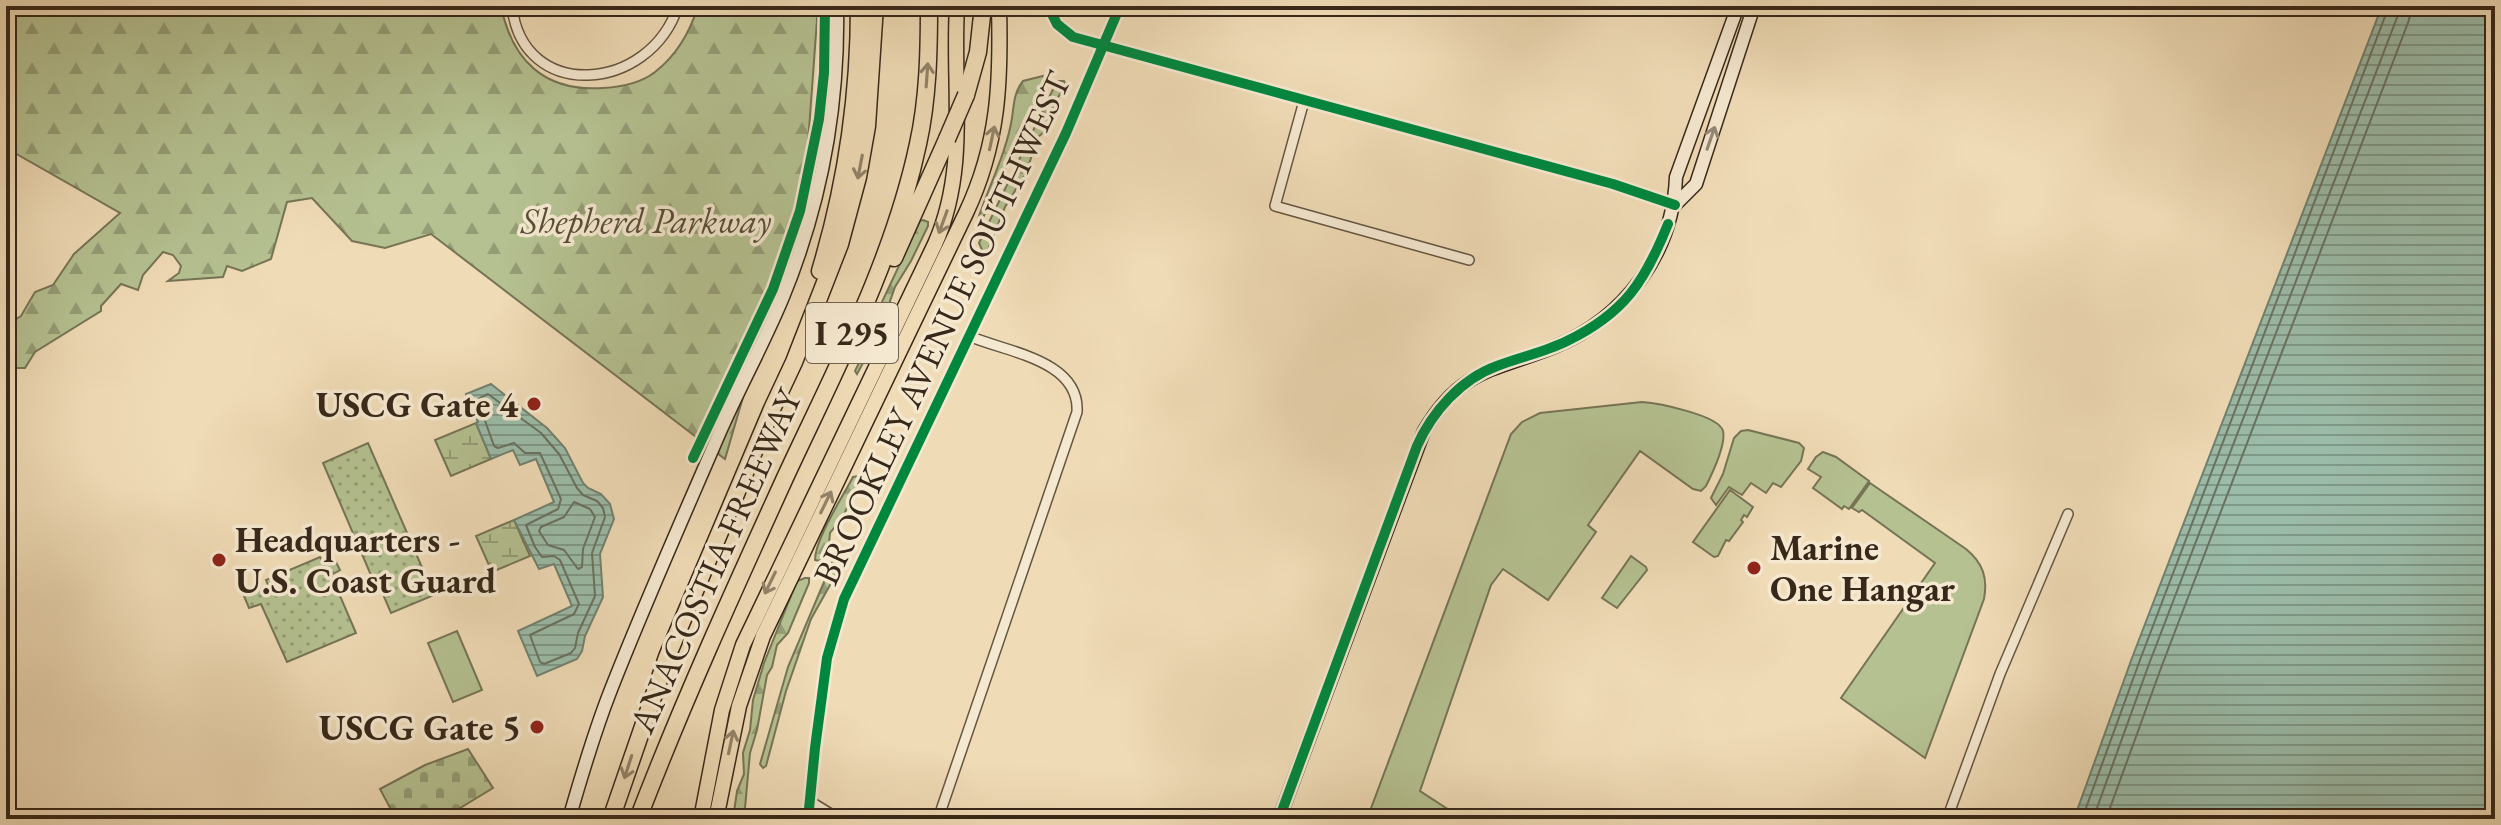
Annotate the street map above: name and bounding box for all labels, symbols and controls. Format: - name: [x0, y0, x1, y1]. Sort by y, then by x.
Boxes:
- one-way arrow: [920, 62, 935, 89]
- street label: BROOKLEY AVENUE SOUTHWEST: [802, 63, 1082, 592]
- one-way arrow: [985, 126, 1000, 152]
- one-way arrow: [1705, 126, 1720, 151]
- one-way arrow: [852, 154, 867, 179]
- park label: Shepherd Parkway: [520, 197, 772, 244]
- one-way arrow: [935, 209, 950, 234]
- road number: I 295: [806, 303, 898, 363]
- street label: ANACOSTIA FREEWAY: [618, 380, 813, 741]
- place label: USCG Gate 4: [316, 381, 519, 428]
- marker: USCG Gate 4: [525, 395, 543, 413]
- one-way arrow: [819, 490, 835, 514]
- place label: Headquarters - U.S. Coast Guard: [235, 516, 496, 604]
- place label: Marine One Hangar: [1770, 524, 1955, 612]
- marker: Headquarters - U.S. Coast Guard: [210, 551, 228, 569]
- marker: Marine One Hangar: [1745, 559, 1763, 577]
- one-way arrow: [762, 570, 777, 594]
- place label: USCG Gate 5: [319, 704, 521, 751]
- marker: USCG Gate 5: [528, 718, 546, 736]
- one-way arrow: [724, 730, 739, 756]
- one-way arrow: [620, 754, 635, 779]

